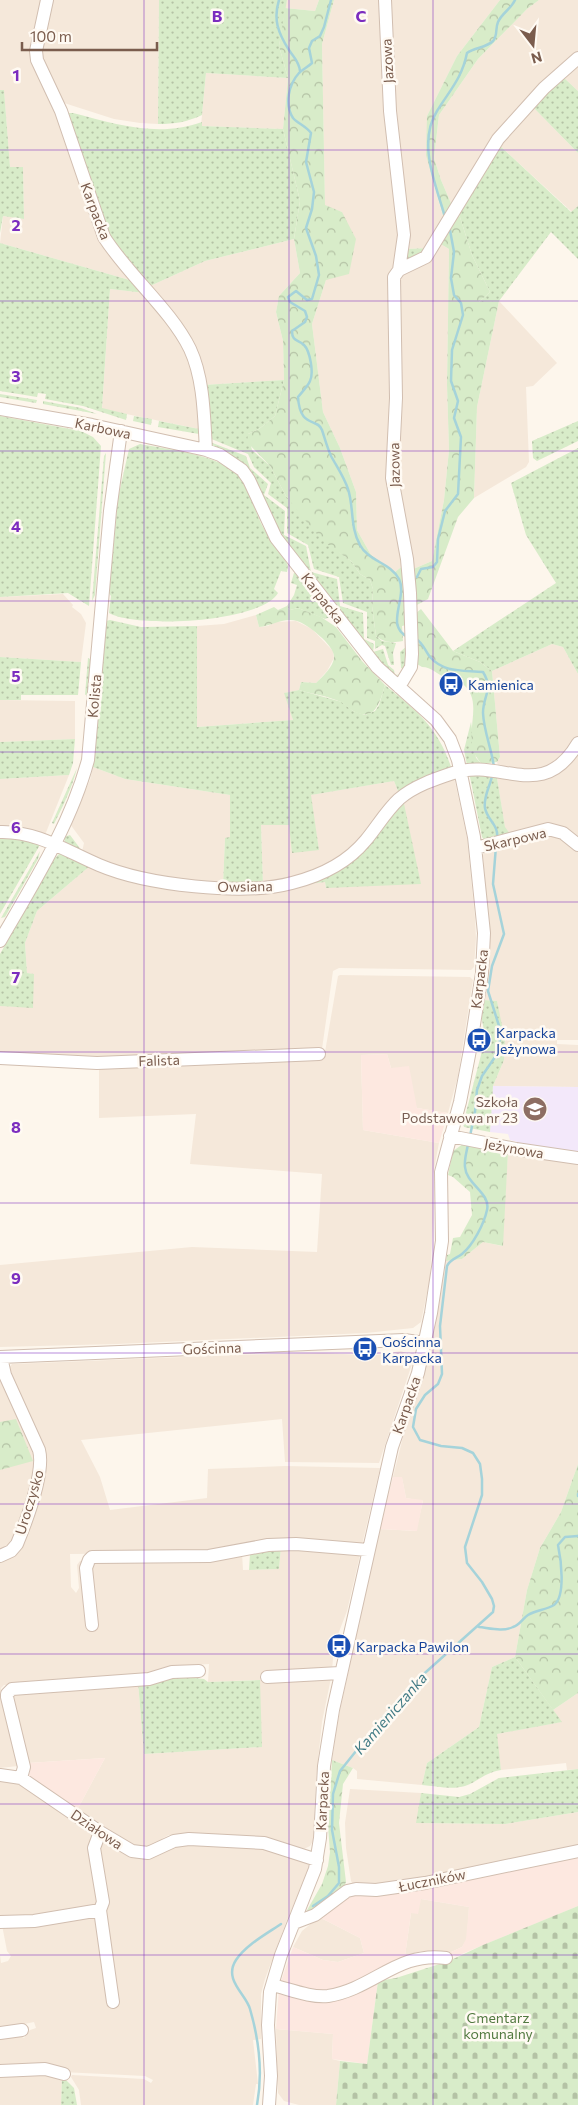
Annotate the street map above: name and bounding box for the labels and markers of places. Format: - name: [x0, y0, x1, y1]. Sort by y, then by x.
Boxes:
- bus stop icon: Kamienica: [438, 671, 464, 697]
- place label: Kamienica: [468, 676, 534, 693]
- place label: Karpacka Jeżynowa: [496, 1024, 556, 1057]
- bus stop icon: Karpacka Jeżynowa: [466, 1027, 492, 1053]
- place label: Szkoła Podstawowa nr 23: [402, 1093, 518, 1126]
- school or university icon: Szkoła Podstawowa nr 23: [522, 1096, 548, 1122]
- place label: Gościnna Karpacka: [382, 1333, 442, 1366]
- bus stop icon: Gościnna Karpacka: [352, 1336, 378, 1362]
- bus stop icon: Karpacka Pawilon: [326, 1633, 352, 1659]
- place label: Karpacka Pawilon: [356, 1638, 469, 1655]

